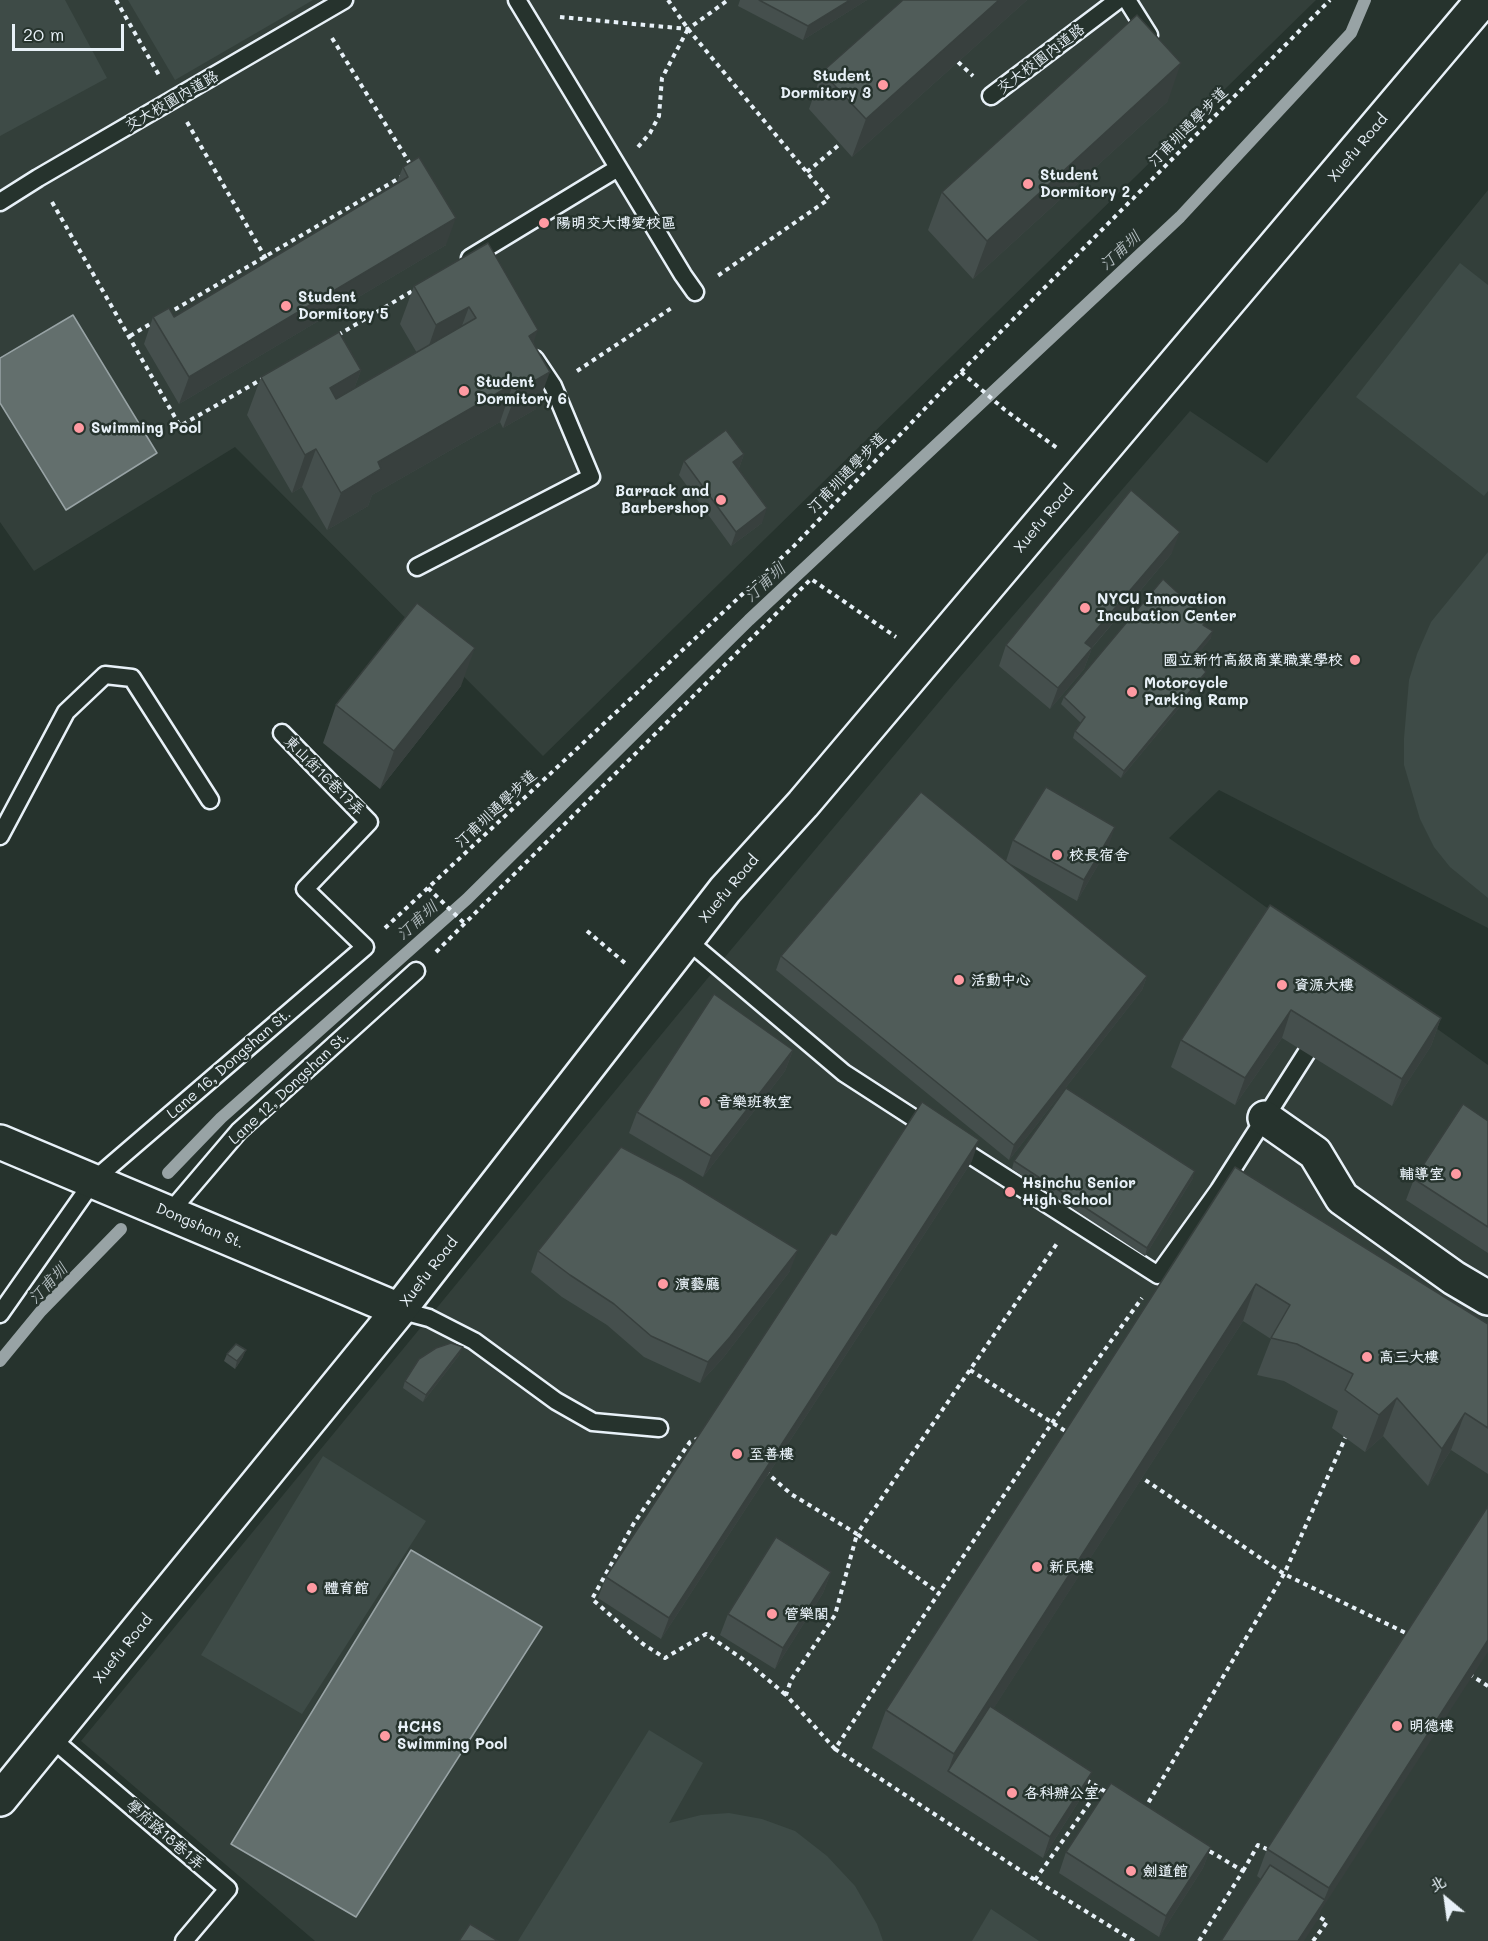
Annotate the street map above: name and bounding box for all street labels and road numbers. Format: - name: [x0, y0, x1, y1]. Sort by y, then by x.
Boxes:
- street label: 交大校園內道路: [994, 20, 1088, 98]
- street label: 交大校園內道路: [122, 67, 222, 135]
- street label: 汀甫圳通學步道: [1145, 84, 1231, 170]
- street label: Xuefu Road: [1324, 110, 1392, 186]
- street label: 汀甫圳通學步道: [804, 429, 890, 517]
- street label: Xuefu Road: [1010, 481, 1078, 557]
- street label: 東山街16巷17弄: [280, 732, 368, 820]
- street label: 汀甫圳通學步道: [451, 767, 541, 851]
- street label: Xuefu Road: [695, 851, 763, 927]
- street label: Lane 16, Dongshan St.: [163, 1005, 295, 1123]
- street label: Lane 12, Dongshan St.: [225, 1028, 353, 1148]
- street label: Dongshan St.: [153, 1199, 247, 1253]
- street label: Xuefu Road: [396, 1233, 462, 1311]
- street label: Xuefu Road: [90, 1611, 156, 1687]
- street label: 學府路18巷1弄: [122, 1796, 208, 1874]

